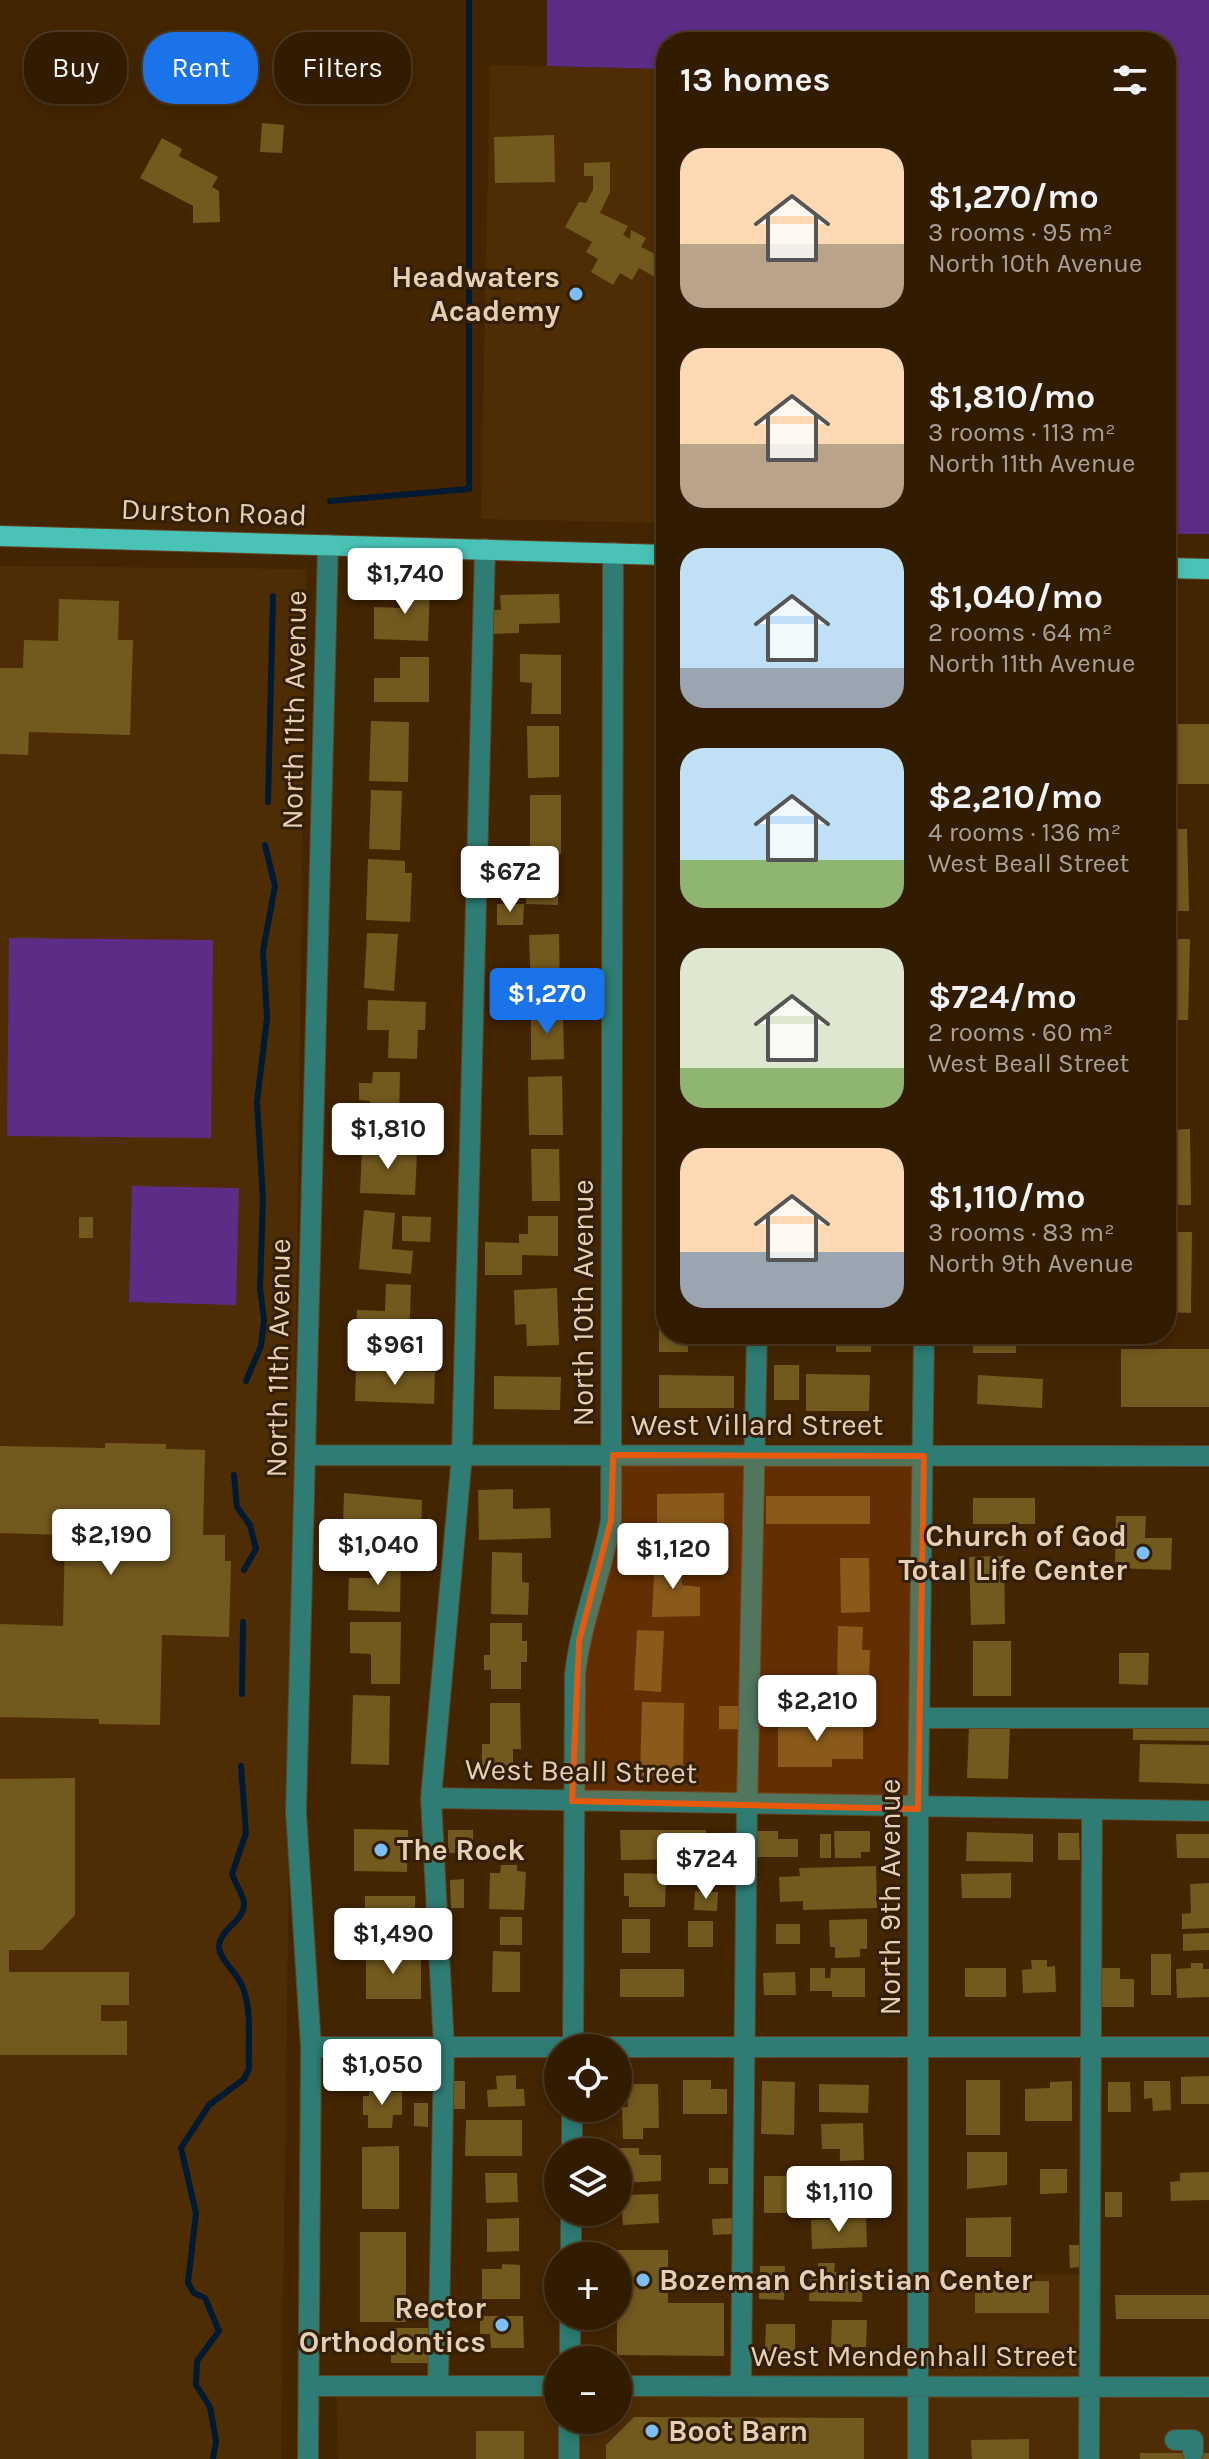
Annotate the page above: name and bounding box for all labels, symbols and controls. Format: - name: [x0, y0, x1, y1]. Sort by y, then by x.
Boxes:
- chip: Buy: [24, 32, 127, 104]
- chip: Rent: [143, 32, 258, 104]
- chip: Filters: [274, 32, 411, 104]
- icon: filters: [1108, 58, 1152, 102]
- text: 13 homes: [680, 60, 831, 100]
- text: $1,270/mo: [928, 177, 1099, 217]
- icon: home: [744, 180, 840, 276]
- text: 3 rooms · 95 m²: [928, 217, 1113, 248]
- text: North 10th Avenue: [928, 248, 1142, 279]
- place label: Headwaters Academy: [391, 259, 560, 329]
- marker: Headwaters Academy: [567, 285, 585, 303]
- text: $1,810/mo: [928, 377, 1095, 417]
- icon: home: [744, 380, 840, 476]
- text: 3 rooms · 113 m²: [928, 417, 1116, 448]
- text: North 11th Avenue: [928, 448, 1135, 479]
- street label: Durston Road: [120, 491, 308, 533]
- pin: $1,740: [340, 548, 470, 616]
- text: $1,740: [366, 558, 444, 589]
- text: $1,040/mo: [928, 577, 1103, 617]
- icon: home: [744, 580, 840, 676]
- street label: North 11th Avenue: [274, 590, 314, 830]
- text: 2 rooms · 64 m²: [928, 617, 1112, 648]
- text: North 11th Avenue: [928, 648, 1135, 679]
- text: $2,210/mo: [928, 777, 1102, 817]
- icon: home: [744, 780, 840, 876]
- text: 4 rooms · 136 m²: [928, 817, 1121, 848]
- pin: $672: [463, 846, 557, 914]
- text: West Beall Street: [928, 848, 1129, 879]
- text: $672: [479, 856, 541, 887]
- pin: $1,270: [482, 968, 612, 1036]
- text: $724/mo: [928, 977, 1077, 1017]
- text: $1,270: [508, 978, 586, 1009]
- icon: home: [744, 980, 840, 1076]
- text: 2 rooms · 60 m²: [928, 1017, 1113, 1048]
- text: West Beall Street: [928, 1048, 1129, 1079]
- pin: $1,810: [323, 1103, 453, 1171]
- text: $1,810: [350, 1113, 426, 1144]
- text: $1,110/mo: [928, 1177, 1085, 1217]
- street label: North 10th Avenue: [565, 1179, 601, 1427]
- icon: home: [744, 1180, 840, 1276]
- text: 3 rooms · 83 m²: [928, 1217, 1115, 1248]
- street label: North 11th Avenue: [258, 1238, 298, 1478]
- text: North 9th Avenue: [928, 1248, 1133, 1279]
- pin: $961: [348, 1319, 442, 1387]
- text: $961: [366, 1329, 424, 1360]
- street label: West Villard Street: [631, 1407, 883, 1443]
- pin: $2,190: [46, 1509, 176, 1577]
- place label: Church of God Total Life Center: [898, 1518, 1127, 1588]
- text: $2,190: [70, 1519, 152, 1550]
- pin: $1,040: [313, 1519, 443, 1587]
- pin: $1,120: [608, 1523, 738, 1591]
- text: $1,040: [337, 1529, 419, 1560]
- text: $1,120: [635, 1533, 711, 1564]
- marker: Church of God Total Life Center: [1134, 1544, 1152, 1562]
- pin: $2,210: [752, 1675, 882, 1743]
- text: $2,210: [776, 1685, 858, 1716]
- street label: West Beall Street: [465, 1751, 697, 1791]
- street label: North 9th Avenue: [872, 1779, 908, 2015]
- place label: The Rock: [397, 1832, 525, 1868]
- pin: $724: [659, 1833, 753, 1901]
- marker: The Rock: [372, 1841, 390, 1859]
- text: $724: [675, 1843, 737, 1874]
- pin: $1,490: [328, 1908, 458, 1976]
- text: $1,490: [352, 1918, 434, 1949]
- map controls: [544, 2034, 632, 2434]
- button: locate: [544, 2034, 632, 2122]
- pin: $1,050: [317, 2039, 447, 2107]
- text: $1,050: [341, 2049, 423, 2080]
- button: layers: [544, 2138, 632, 2226]
- pin: $1,110: [774, 2166, 904, 2234]
- text: $1,110: [805, 2176, 873, 2207]
- button: +: [544, 2242, 632, 2330]
- place label: Bozeman Christian Center: [659, 2262, 1032, 2298]
- marker: Bozeman Christian Center: [634, 2271, 652, 2289]
- place label: Rector Orthodontics: [299, 2290, 486, 2360]
- marker: Rector Orthodontics: [493, 2316, 511, 2334]
- street label: West Mendenhall Street: [751, 2338, 1077, 2374]
- button: −: [544, 2346, 632, 2434]
- place label: Boot Barn: [668, 2413, 808, 2449]
- marker: Boot Barn: [643, 2422, 661, 2440]

